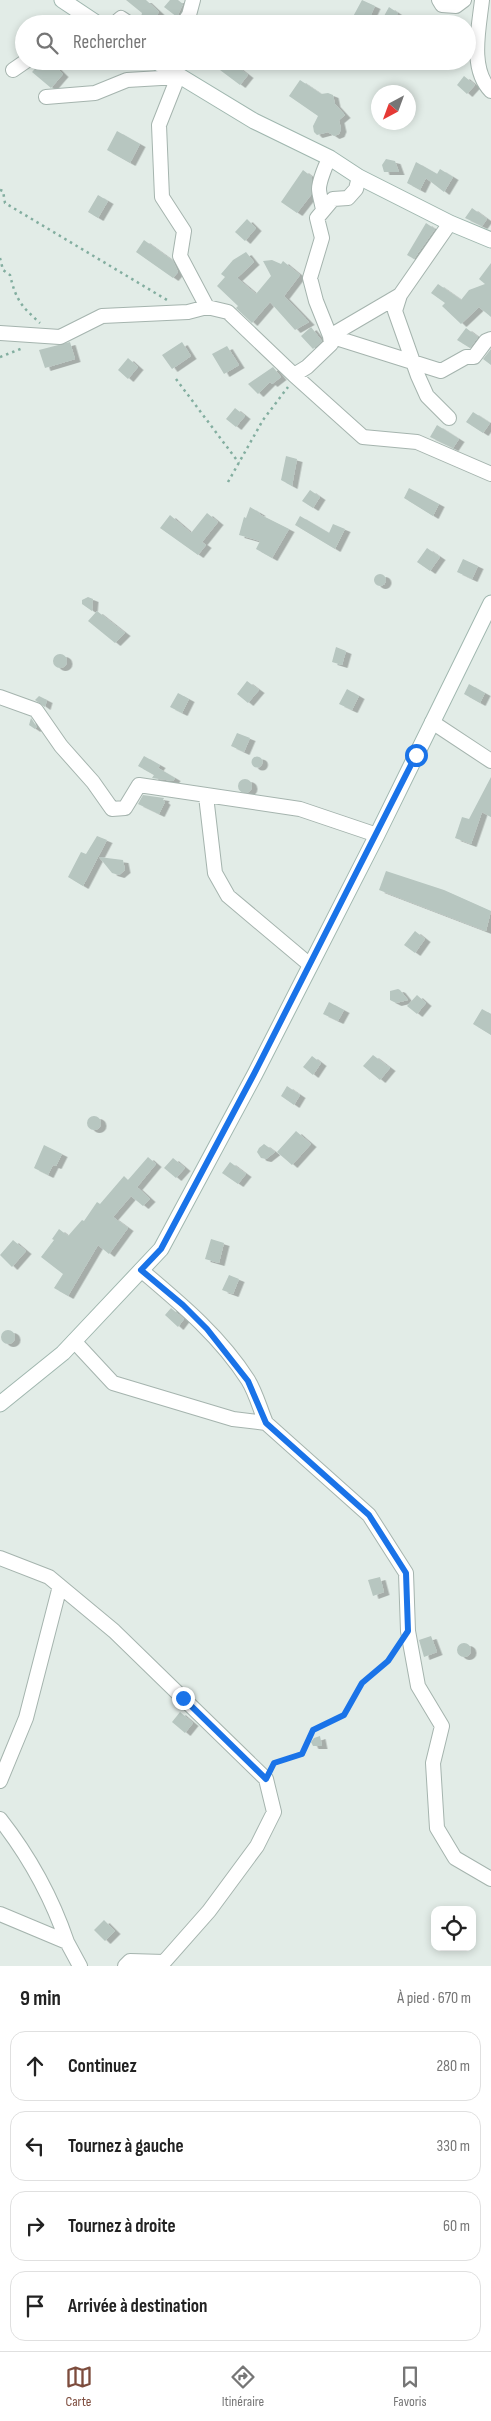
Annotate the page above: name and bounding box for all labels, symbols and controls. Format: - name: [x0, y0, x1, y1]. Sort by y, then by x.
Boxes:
- search box: [15, 15, 476, 70]
- icon: search: [33, 29, 61, 57]
- text: Rechercher: [73, 31, 147, 54]
- north arrow: [371, 85, 416, 130]
- route start: [405, 744, 428, 767]
- route end: [172, 1687, 195, 1710]
- map controls: [431, 1906, 476, 1951]
- button: locate: [431, 1906, 476, 1951]
- text: 9 min: [20, 1986, 61, 2011]
- text: À pied · 670 m: [397, 1989, 471, 2008]
- icon: ahead: [21, 2052, 49, 2080]
- text: Continuez: [68, 2055, 137, 2078]
- text: 280 m: [436, 2057, 470, 2076]
- icon: left: [21, 2132, 49, 2160]
- text: Tournez à gauche: [68, 2135, 184, 2158]
- text: 330 m: [437, 2137, 470, 2156]
- icon: right: [21, 2212, 49, 2240]
- text: Tournez à droite: [68, 2215, 176, 2238]
- text: 60 m: [443, 2217, 470, 2236]
- icon: arrive: [21, 2292, 49, 2320]
- text: Arrivée à destination: [68, 2295, 208, 2318]
- tab: Carte: [65, 2363, 93, 2410]
- tab: Itinéraire: [222, 2363, 264, 2410]
- tab: Favoris: [393, 2363, 426, 2410]

